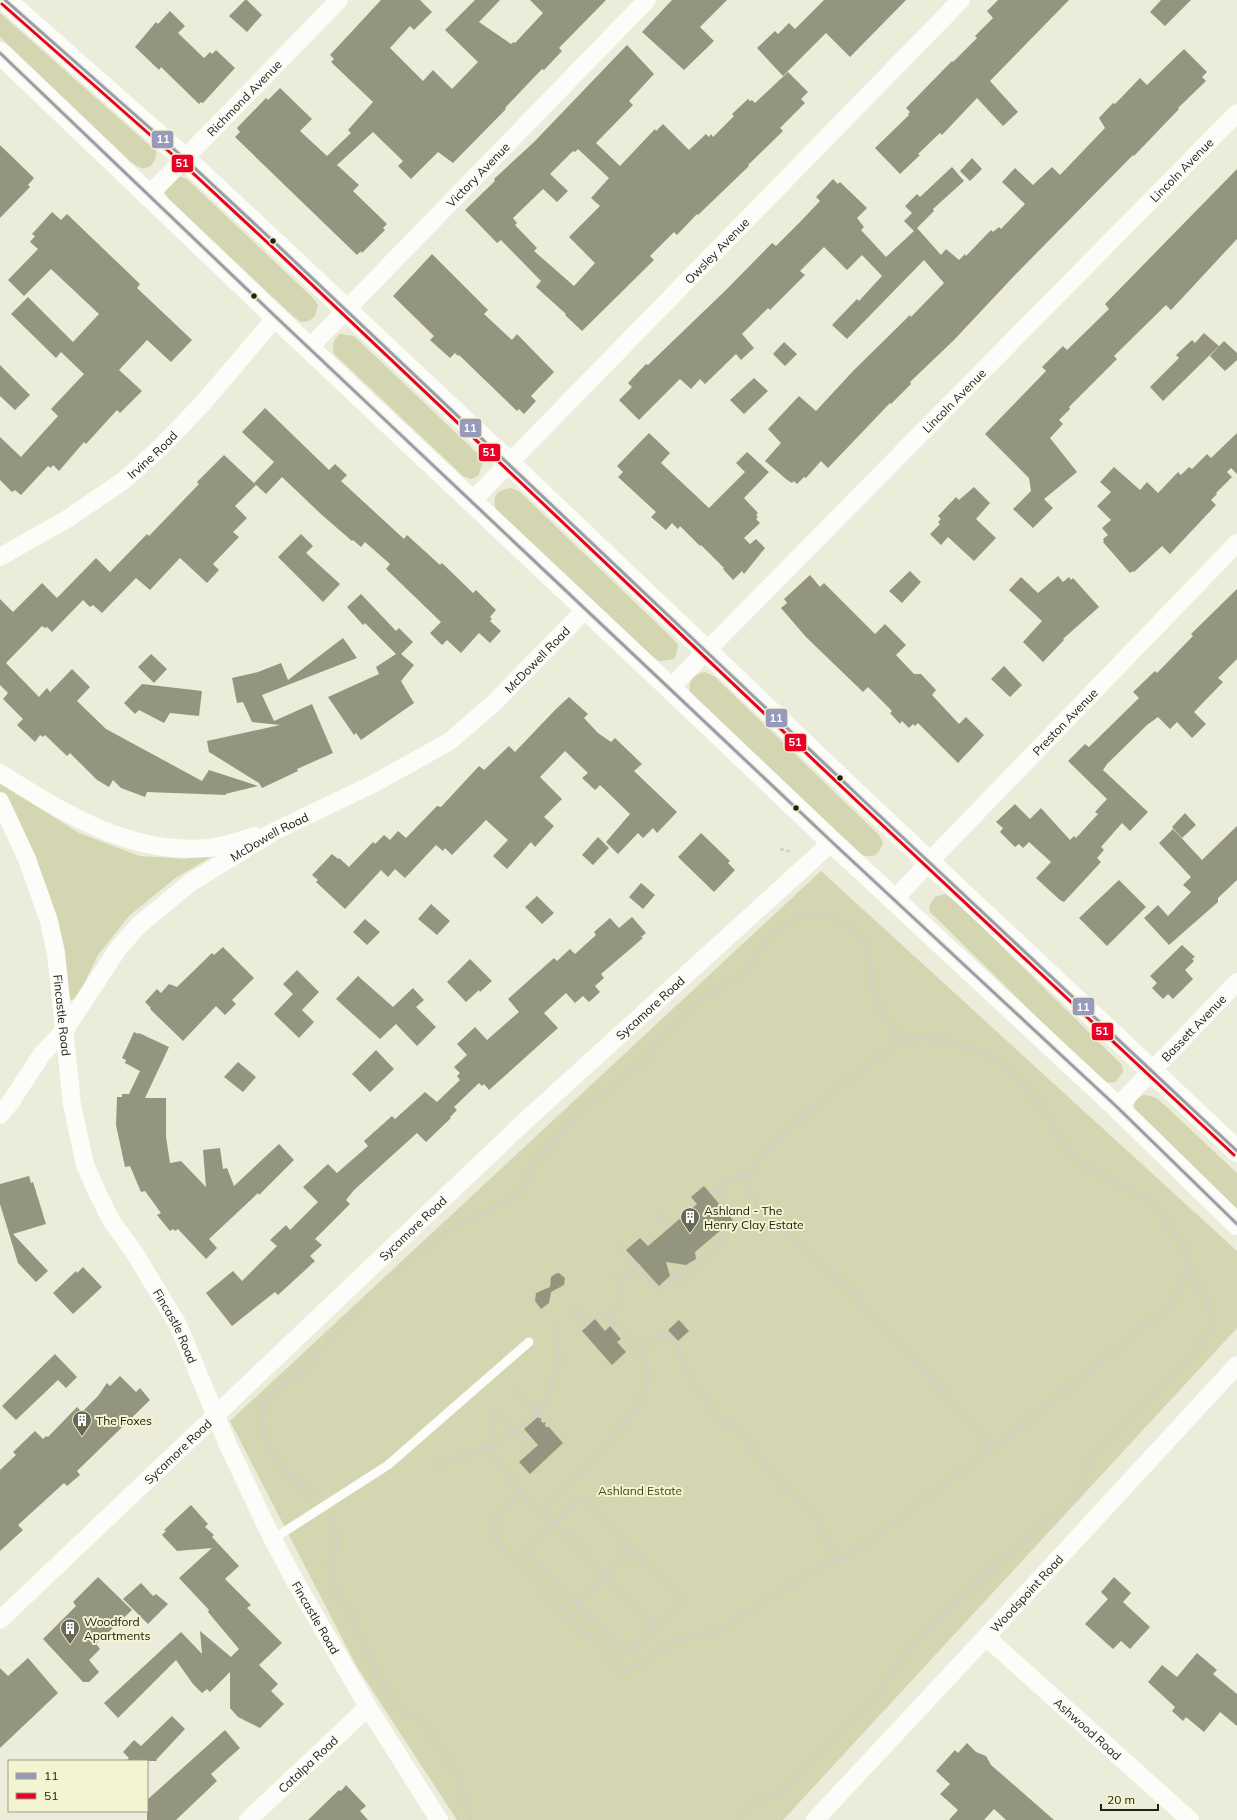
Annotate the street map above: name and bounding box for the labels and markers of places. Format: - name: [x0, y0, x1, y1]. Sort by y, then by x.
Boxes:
- unlabelled marker: [268, 236, 278, 246]
- unlabelled marker: [249, 291, 259, 301]
- unlabelled marker: [835, 773, 845, 783]
- unlabelled marker: [791, 803, 801, 813]
- place label: Ashland - The Henry Clay Estate: [704, 1203, 804, 1232]
- building icon: Ashland - The Henry Clay Estate: [679, 1206, 701, 1234]
- building icon: The Foxes: [71, 1409, 93, 1437]
- place label: The Foxes: [96, 1413, 152, 1428]
- place label: Woodford Apartments: [84, 1614, 150, 1643]
- building icon: Woodford Apartments: [59, 1617, 81, 1645]

